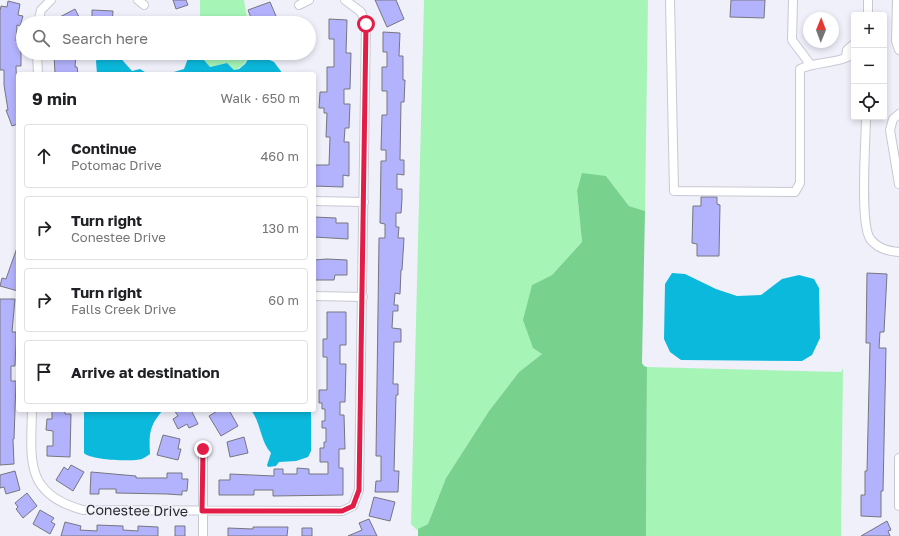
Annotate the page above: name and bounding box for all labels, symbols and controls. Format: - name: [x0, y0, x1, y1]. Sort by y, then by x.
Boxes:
- north arrow: [803, 12, 839, 48]
- map controls: [851, 12, 887, 120]
- button: +: [851, 12, 887, 48]
- route start: [357, 15, 375, 33]
- search box: [16, 16, 316, 60]
- icon: search: [30, 27, 52, 49]
- text: Search here: [62, 29, 148, 47]
- button: −: [851, 48, 887, 84]
- button: locate: [851, 84, 887, 120]
- text: 9 min: [32, 88, 77, 109]
- text: Walk · 650 m: [221, 90, 300, 106]
- text: Continue: [71, 139, 137, 157]
- icon: ahead: [33, 145, 55, 167]
- text: 460 m: [260, 148, 299, 164]
- text: Potomac Drive: [71, 157, 162, 173]
- text: Turn right: [71, 211, 142, 229]
- icon: right: [33, 217, 55, 239]
- text: 130 m: [262, 220, 299, 236]
- text: Conestee Drive: [71, 229, 166, 245]
- text: Turn right: [71, 283, 142, 301]
- icon: right: [33, 289, 55, 311]
- text: 60 m: [268, 292, 299, 308]
- text: Falls Creek Drive: [71, 301, 176, 317]
- icon: arrive: [33, 361, 55, 383]
- text: Arrive at destination: [71, 363, 220, 381]
- route end: [194, 440, 212, 458]
- street label: Conestee Drive: [86, 501, 188, 519]

